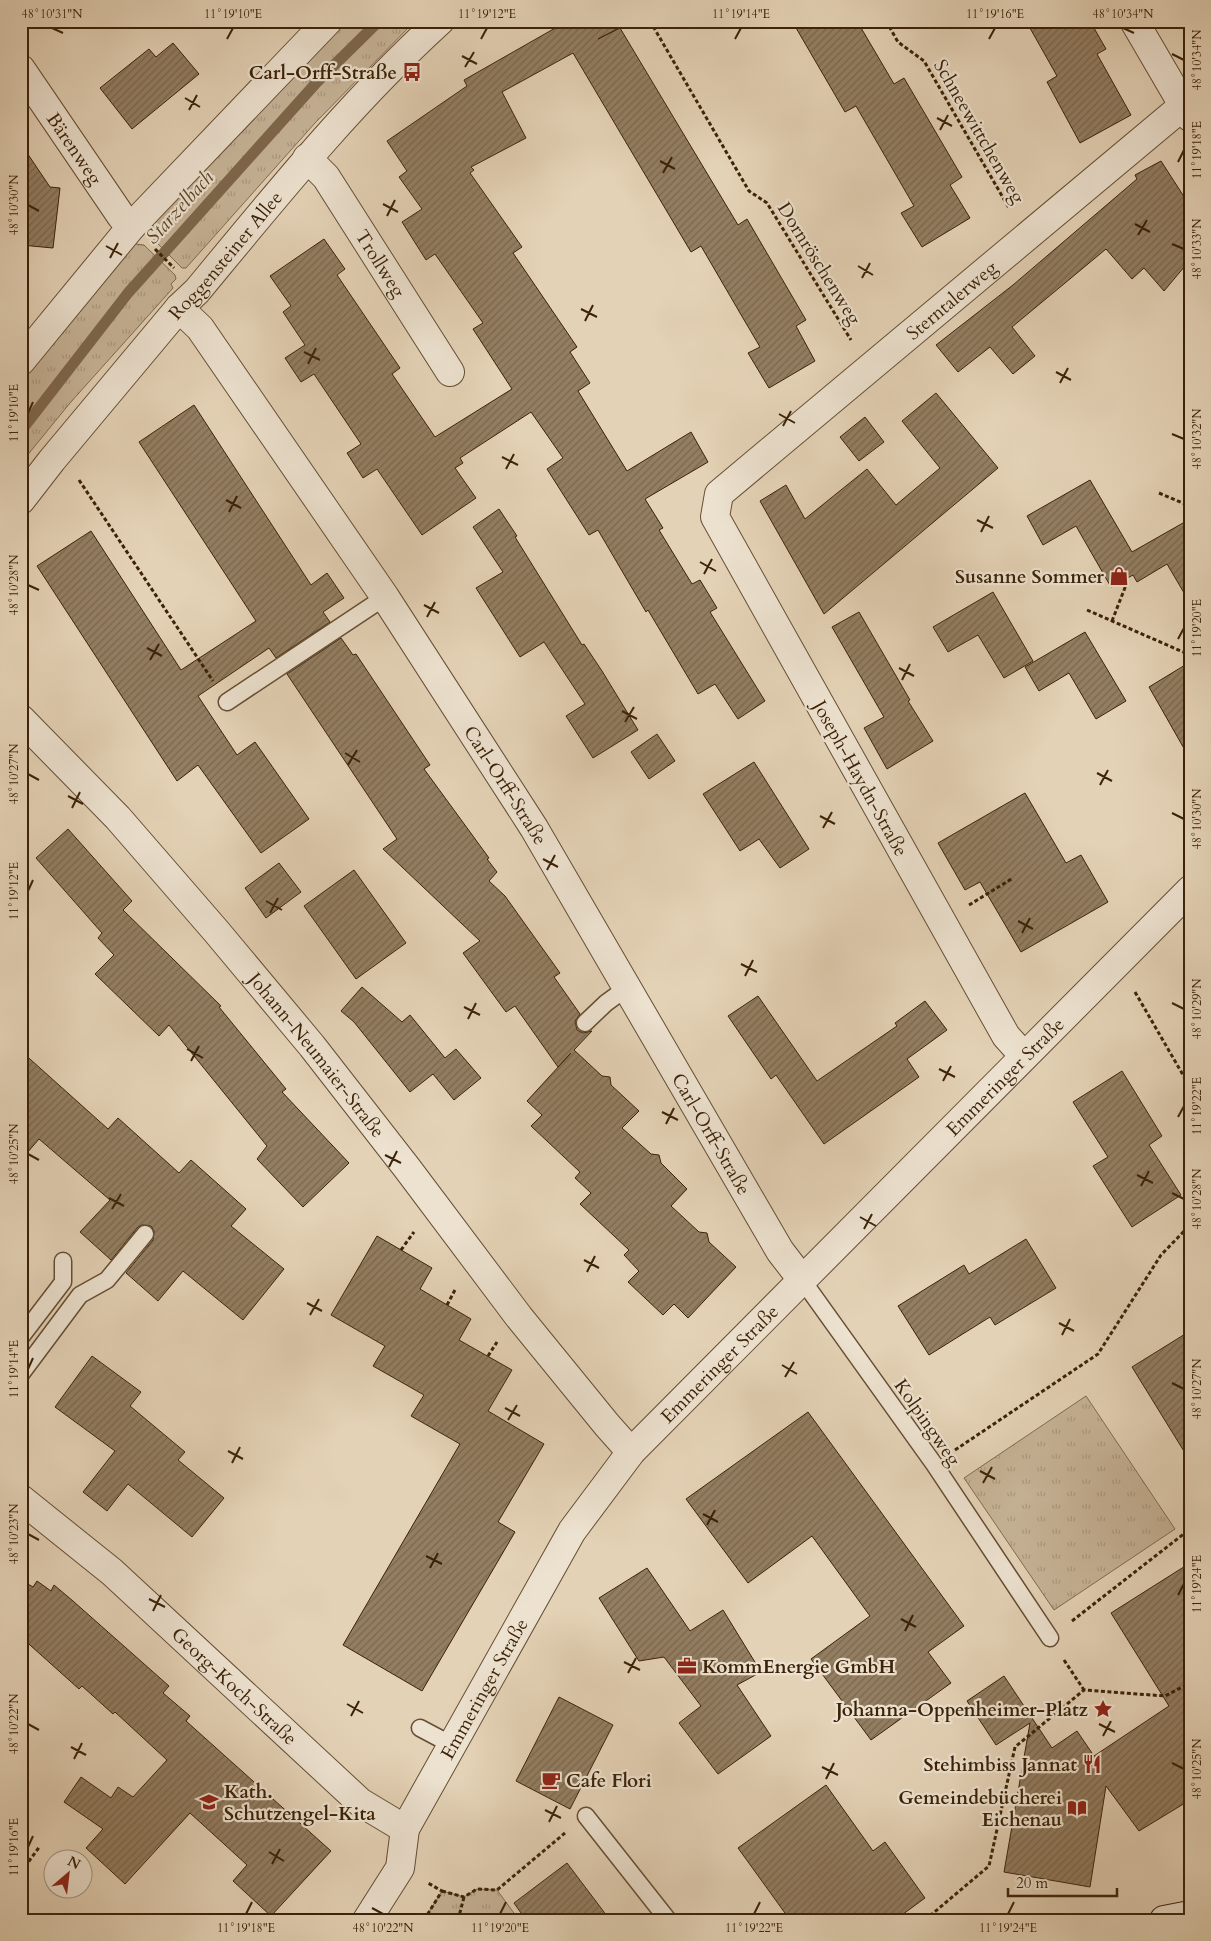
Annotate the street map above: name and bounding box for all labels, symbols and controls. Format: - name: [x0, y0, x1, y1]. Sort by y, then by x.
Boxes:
- text: 48°10'31"N: [22, 6, 83, 22]
- text: 11°19'10"E: [204, 6, 262, 22]
- text: 11°19'12"E: [458, 6, 516, 22]
- text: 11°19'14"E: [712, 6, 770, 22]
- text: 11°19'16"E: [966, 6, 1024, 22]
- text: 48°10'34"N: [1093, 6, 1154, 22]
- text: 48°10'34"N: [1189, 29, 1205, 90]
- street label: Schneewittchenweg: [927, 55, 1031, 209]
- place label: Carl-Orff-Straße: [249, 60, 397, 86]
- bus stop icon: Carl-Orff-Straße: [401, 61, 423, 83]
- street label: Bärenweg: [40, 108, 108, 191]
- text: 11°19'18"E: [1189, 121, 1205, 179]
- water label: Starzelbach: [139, 164, 220, 250]
- text: 48°10'30"N: [6, 174, 22, 235]
- street label: Roggensteiner Allee: [163, 186, 289, 325]
- street label: Dornröschenweg: [771, 197, 867, 330]
- text: 48°10'33"N: [1189, 218, 1205, 279]
- street label: Trollweg: [349, 225, 411, 303]
- street label: Sterntalerweg: [901, 255, 1003, 346]
- text: 11°19'10"E: [6, 384, 22, 442]
- text: 48°10'32"N: [1189, 408, 1205, 469]
- text: 48°10'28"N: [6, 554, 22, 615]
- place label: Susanne Sommer: [955, 564, 1104, 590]
- shop icon: Susanne Sommer: [1108, 565, 1130, 587]
- text: 11°19'20"E: [1189, 599, 1205, 657]
- street label: Joseph-Haydn-Straße: [805, 693, 914, 861]
- street label: Carl-Orff-Straße: [457, 721, 553, 850]
- text: 48°10'27"N: [6, 743, 22, 804]
- text: 48°10'30"N: [1189, 788, 1205, 849]
- text: 11°19'12"E: [6, 862, 22, 920]
- street label: Johann-Neumaier-Straße: [240, 965, 391, 1143]
- text: 48°10'29"N: [1189, 978, 1205, 1039]
- street label: Emmeringer Straße: [941, 1012, 1070, 1142]
- street label: Carl-Orff-Straße: [665, 1068, 757, 1200]
- text: 11°19'22"E: [1189, 1077, 1205, 1135]
- text: 48°10'25"N: [6, 1123, 22, 1184]
- text: 48°10'28"N: [1189, 1168, 1205, 1229]
- street label: Emmeringer Straße: [655, 1299, 785, 1429]
- text: 11°19'14"E: [6, 1340, 22, 1398]
- text: 48°10'27"N: [1189, 1358, 1205, 1419]
- street label: Kolpingweg: [888, 1374, 967, 1472]
- text: 48°10'23"N: [6, 1503, 22, 1564]
- text: 11°19'24"E: [1189, 1555, 1205, 1613]
- street label: Emmeringer Straße: [435, 1614, 534, 1764]
- street label: Georg-Koch-Straße: [166, 1622, 303, 1751]
- place label: KommEnergie GmbH: [702, 1654, 896, 1680]
- office icon: KommEnergie GmbH: [676, 1655, 698, 1677]
- text: 48°10'22"N: [6, 1693, 22, 1754]
- place label: Johanna-Oppenheimer-Platz: [833, 1697, 1089, 1723]
- place icon: Johanna-Oppenheimer-Platz: [1092, 1698, 1114, 1720]
- text: 48°10'25"N: [1189, 1738, 1205, 1799]
- place label: Stehimbiss Jannat: [923, 1752, 1077, 1778]
- restaurant icon: Stehimbiss Jannat: [1081, 1753, 1103, 1775]
- place label: Cafe Flori: [566, 1768, 652, 1794]
- cafe icon: Cafe Flori: [540, 1769, 562, 1791]
- place label: Kath. Schutzengel-Kita: [224, 1779, 376, 1827]
- place label: Gemeindebücherei Eichenau: [898, 1785, 1062, 1833]
- school or university icon: Kath. Schutzengel-Kita: [198, 1791, 220, 1813]
- library icon: Gemeindebücherei Eichenau: [1066, 1797, 1088, 1819]
- text: 11°19'16"E: [6, 1818, 22, 1876]
- north arrow: [42, 1848, 92, 1898]
- text: N: [64, 1852, 84, 1874]
- scale bar: [1008, 1866, 1117, 1898]
- text: 20 m: [1016, 1873, 1048, 1893]
- text: 11°19'18"E: [217, 1920, 275, 1936]
- text: 48°10'22"N: [353, 1920, 414, 1936]
- text: 11°19'20"E: [471, 1920, 529, 1936]
- text: 11°19'22"E: [725, 1920, 783, 1936]
- text: 11°19'24"E: [979, 1920, 1037, 1936]

